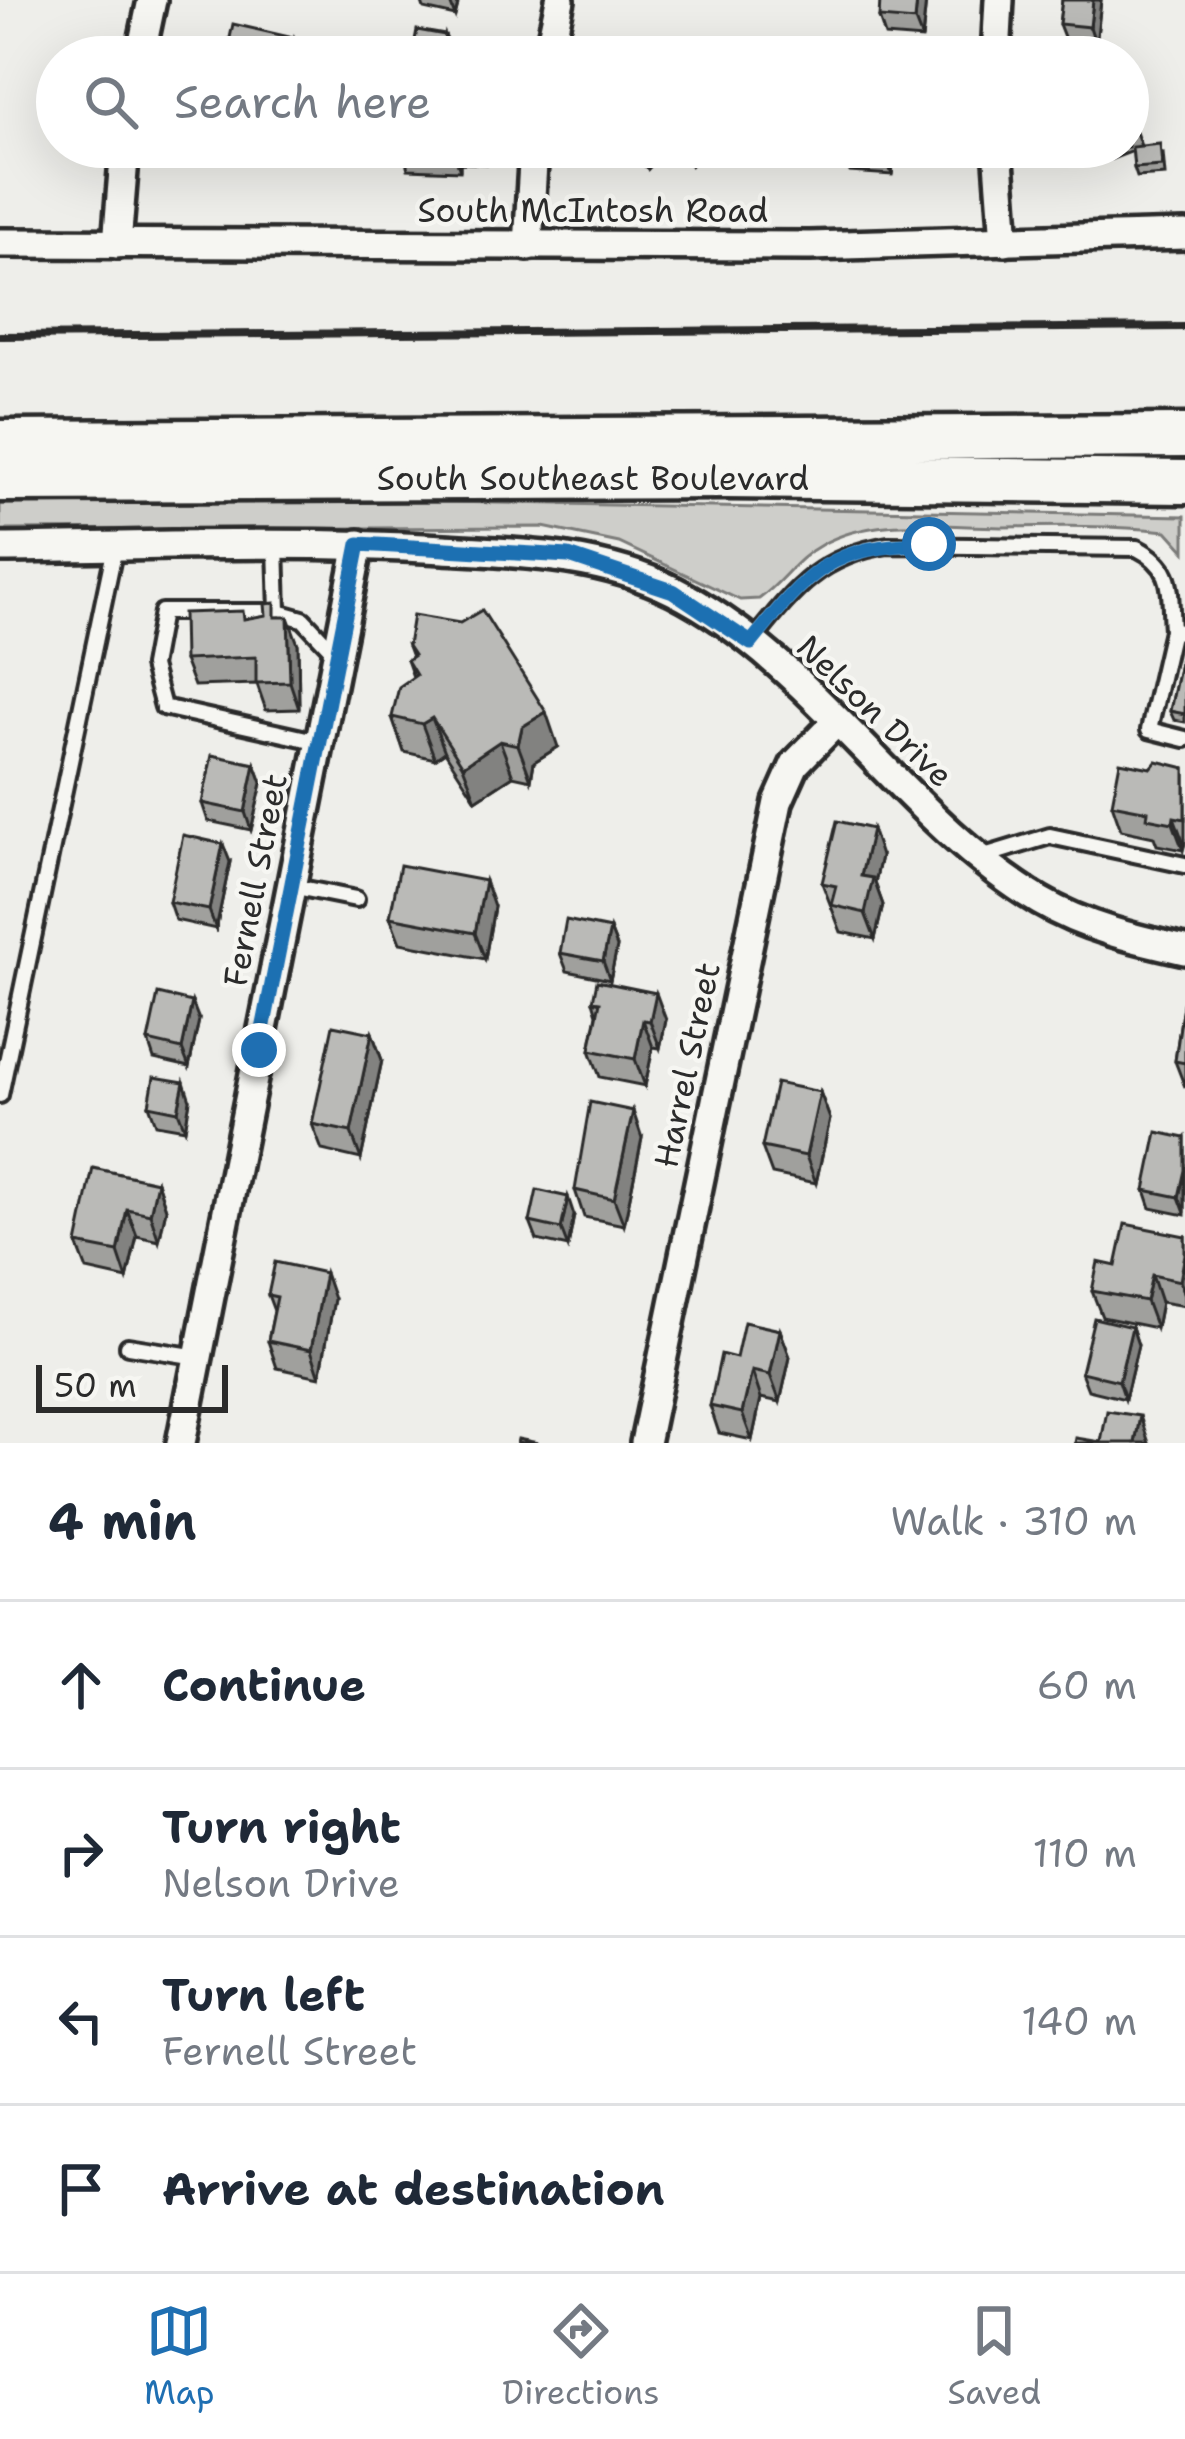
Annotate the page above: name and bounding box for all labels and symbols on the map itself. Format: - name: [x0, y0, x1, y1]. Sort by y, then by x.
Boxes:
- street label: South McIntosh Road: [418, 188, 768, 233]
- street label: South Southeast Boulevard: [377, 456, 809, 501]
- route start: [902, 517, 956, 571]
- street label: Nelson Drive: [787, 625, 963, 797]
- street label: Fernell Street: [212, 770, 298, 990]
- street label: Harrel Street: [643, 958, 731, 1172]
- route end: [232, 1023, 286, 1077]
- scale bar: [36, 1359, 228, 1412]

